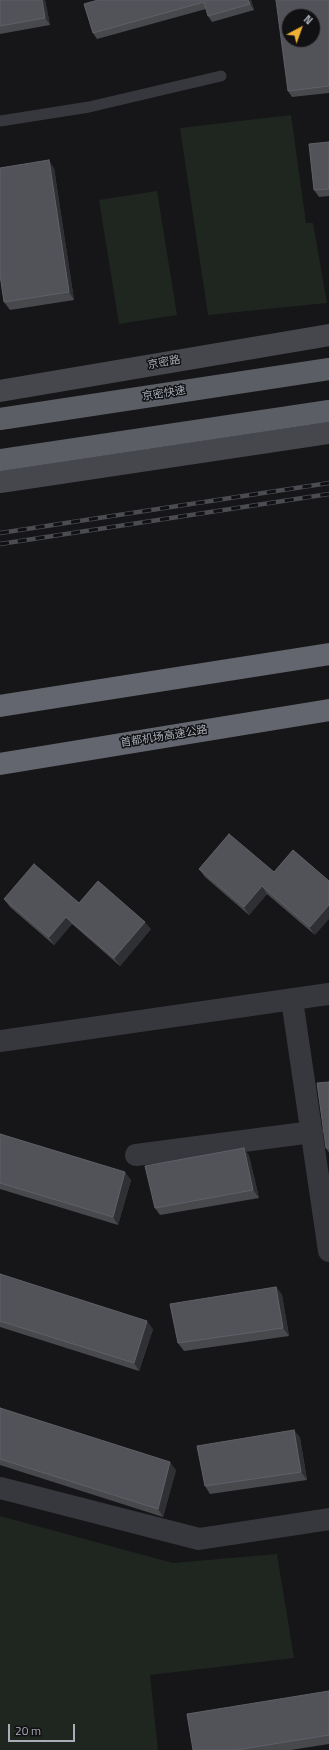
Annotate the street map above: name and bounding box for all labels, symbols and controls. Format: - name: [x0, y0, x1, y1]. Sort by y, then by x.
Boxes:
- north arrow: [281, 8, 321, 48]
- text: N: [300, 11, 316, 28]
- street label: 京密路: [147, 354, 181, 372]
- street label: 京密快速: [141, 384, 187, 404]
- street label: 首都机场高速公路: [120, 724, 208, 750]
- scale bar: [10, 1716, 77, 1742]
- text: 20 m: [15, 1721, 41, 1740]

